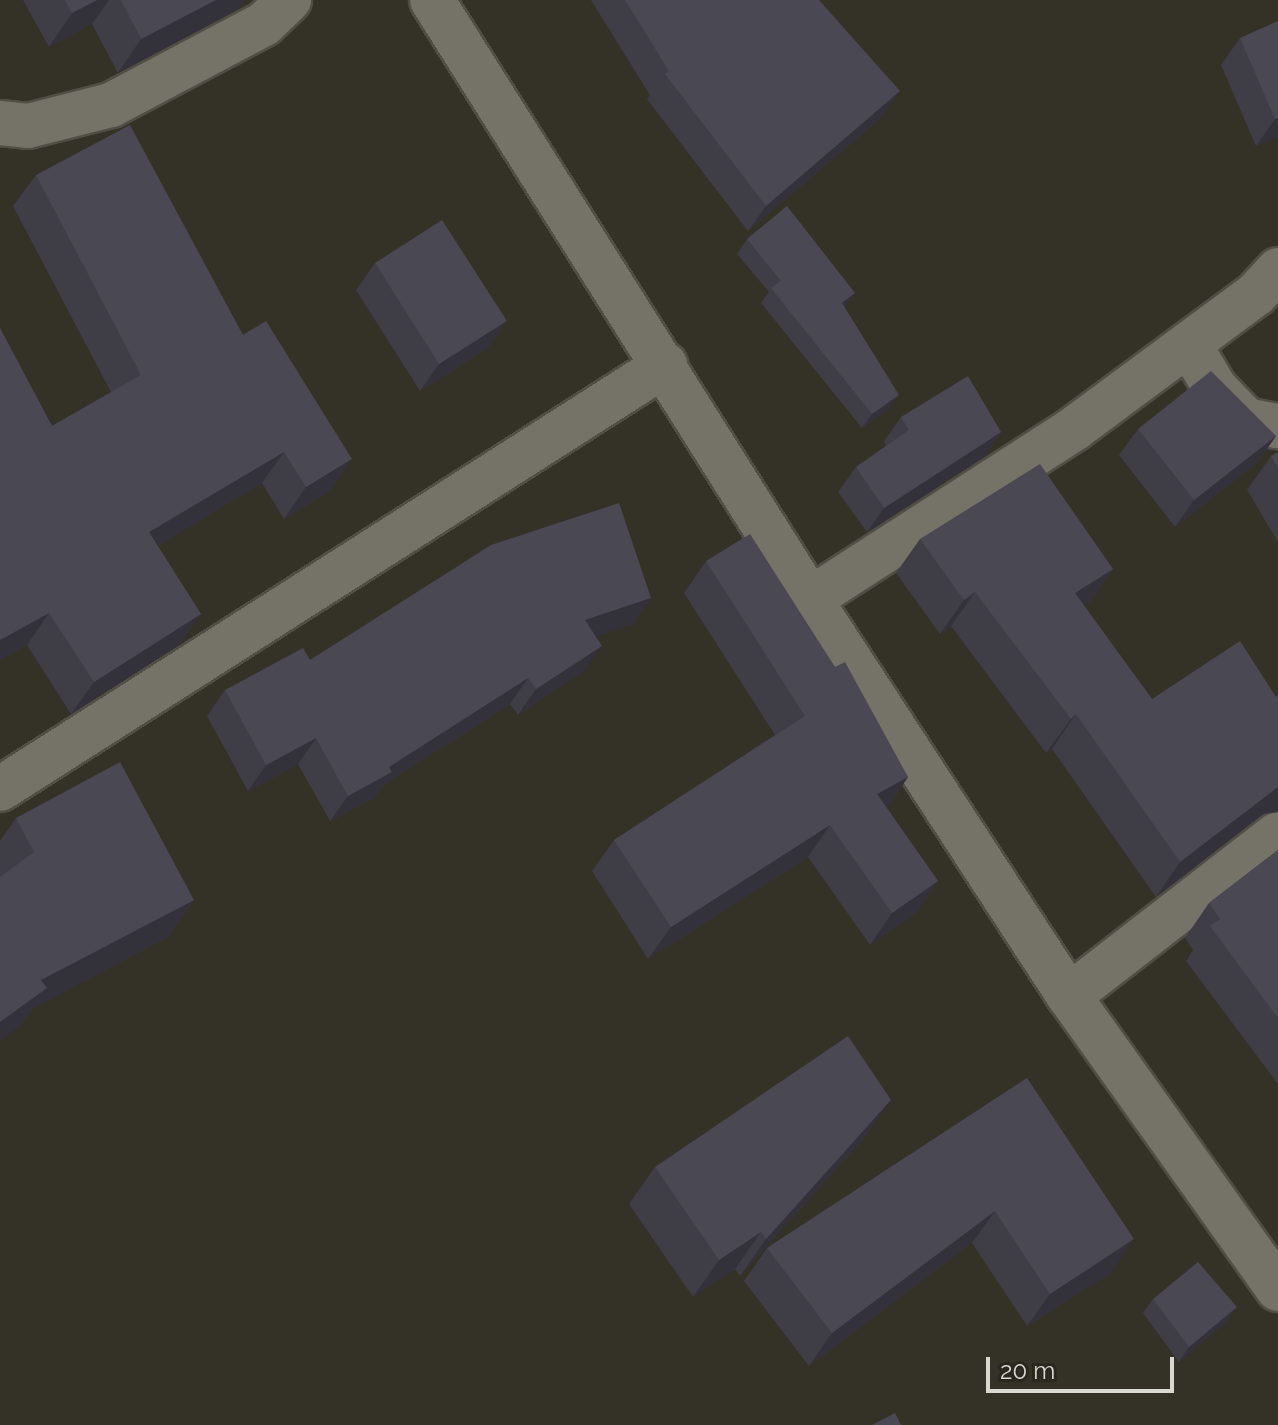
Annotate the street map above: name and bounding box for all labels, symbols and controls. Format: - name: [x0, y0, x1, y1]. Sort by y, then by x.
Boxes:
- scale bar: [990, 1341, 1178, 1391]
- text: 20 m: [1000, 1356, 1055, 1385]

